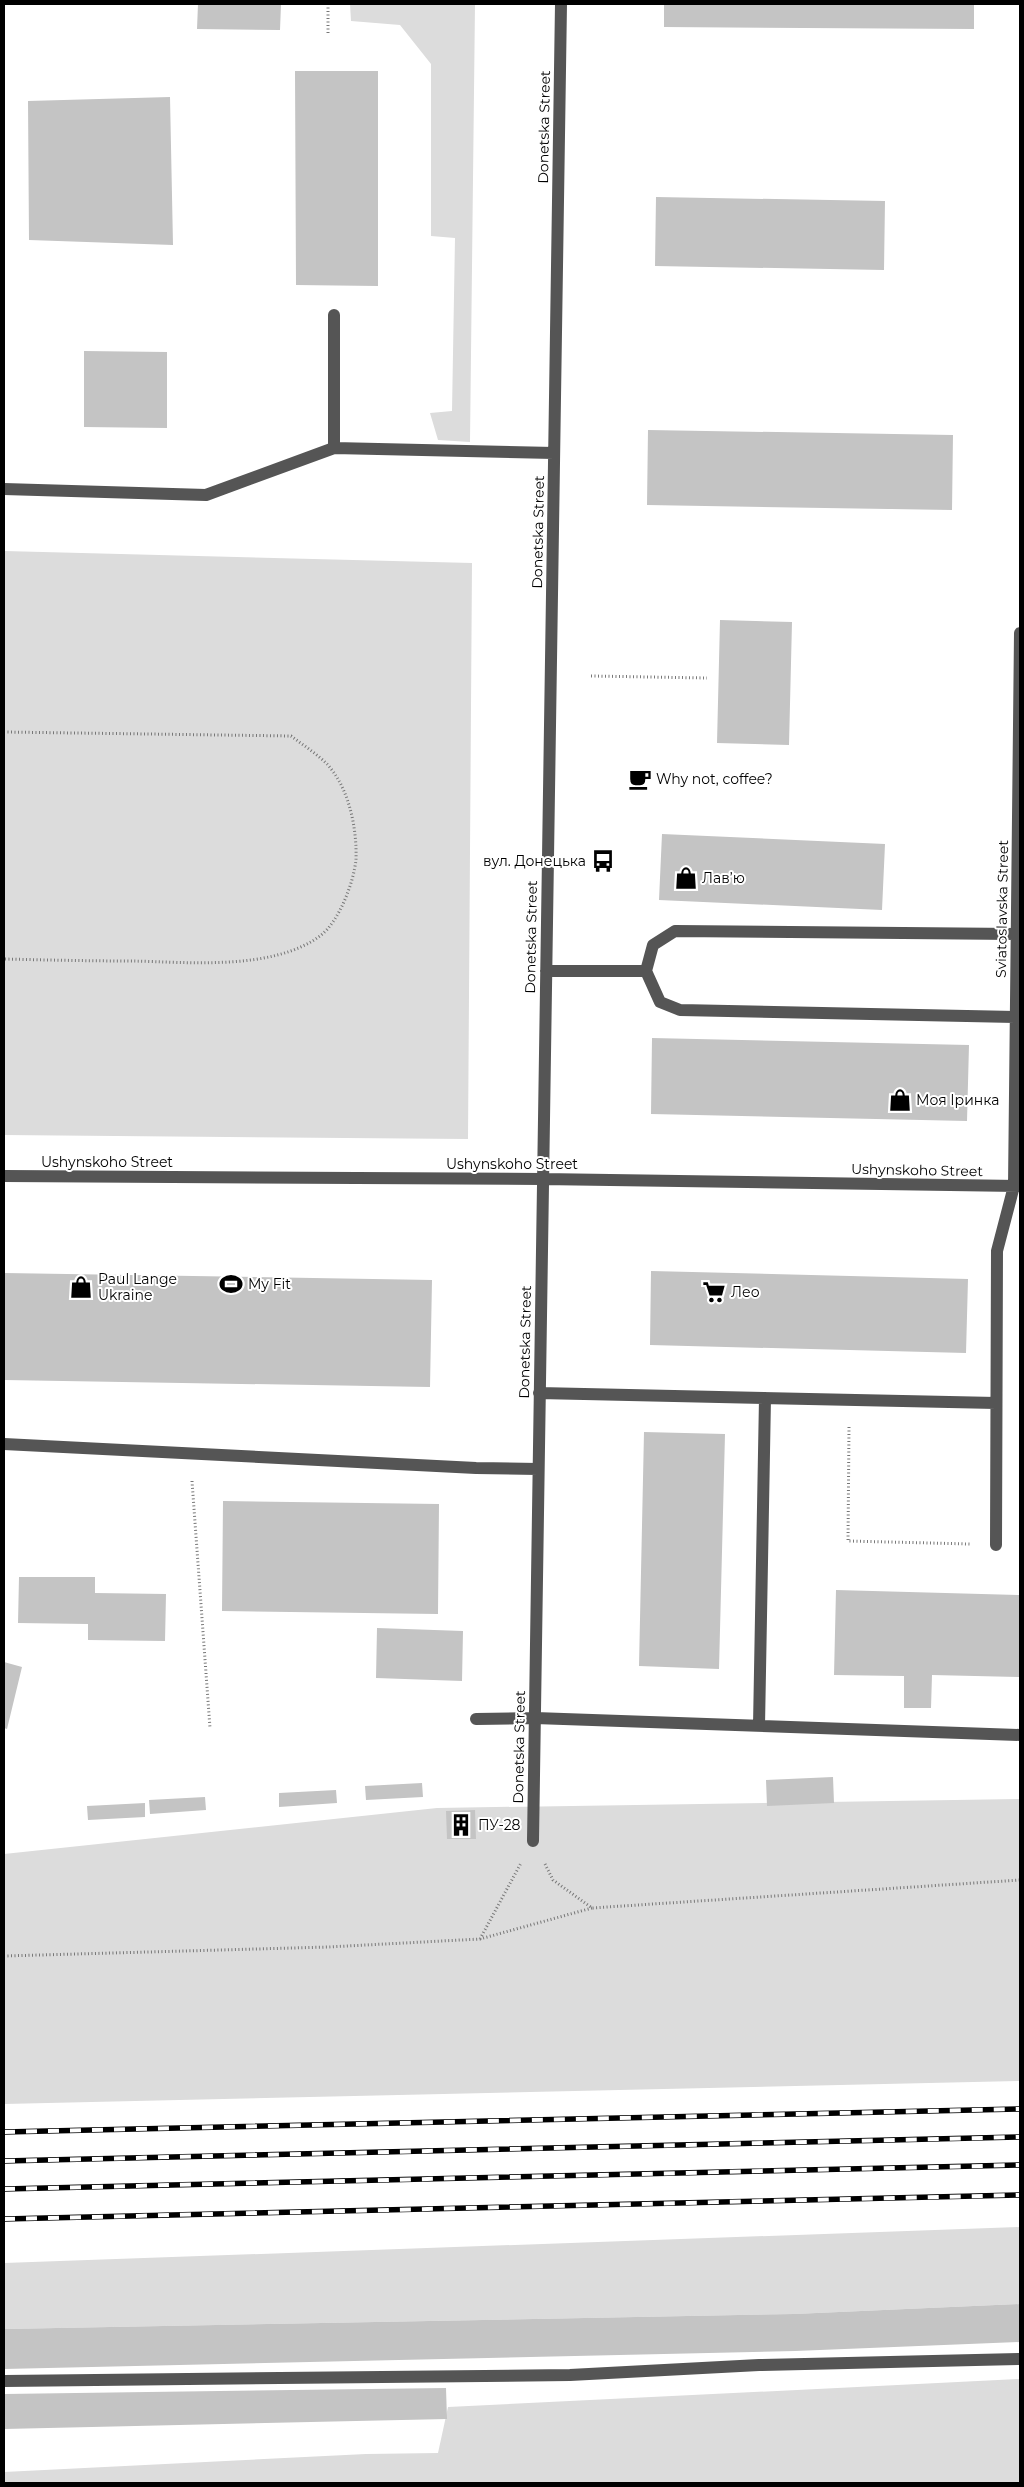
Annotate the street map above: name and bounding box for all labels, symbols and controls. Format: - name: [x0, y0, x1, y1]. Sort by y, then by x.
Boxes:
- street label: Donetska Street: [534, 70, 554, 184]
- street label: Donetska Street: [528, 475, 548, 589]
- cafe icon: Why not, coffee?: [627, 766, 653, 792]
- place label: Why not, coffee?: [656, 770, 773, 788]
- street label: Sviatoslavska Street: [992, 840, 1012, 978]
- bus stop icon: вул. Донецька: [590, 848, 616, 874]
- place label: вул. Донецька: [483, 852, 586, 870]
- shop icon: Лав’ю: [673, 865, 699, 891]
- place label: Лав’ю: [702, 869, 745, 887]
- street label: Donetska Street: [521, 880, 541, 994]
- shop icon: Моя Іринка: [887, 1087, 913, 1113]
- place label: Моя Іринка: [916, 1091, 999, 1109]
- street label: Ushynskoho Street: [41, 1153, 173, 1171]
- street label: Ushynskoho Street: [446, 1155, 578, 1173]
- street label: Ushynskoho Street: [851, 1160, 984, 1180]
- place label: Paul Lange Ukraine: [98, 1270, 177, 1304]
- sports icon: My Fit: [218, 1271, 244, 1297]
- shop icon: Paul Lange Ukraine: [68, 1274, 94, 1300]
- place label: My Fit: [248, 1275, 291, 1293]
- supermarket icon: Лео: [701, 1279, 727, 1305]
- place label: Лео: [731, 1283, 760, 1301]
- street label: Donetska Street: [515, 1285, 535, 1399]
- street label: Donetska Street: [509, 1690, 529, 1804]
- building icon: ПУ-28: [448, 1812, 474, 1838]
- place label: ПУ-28: [478, 1816, 521, 1834]

